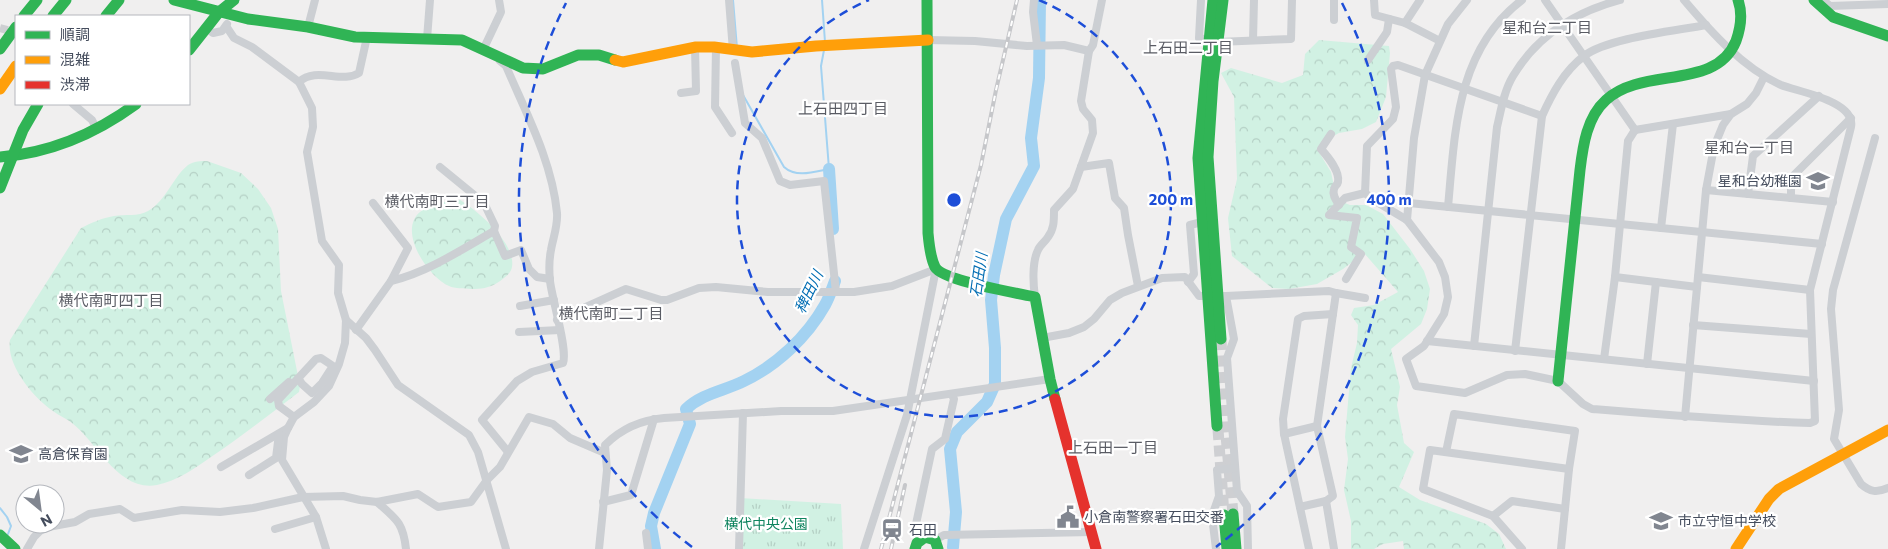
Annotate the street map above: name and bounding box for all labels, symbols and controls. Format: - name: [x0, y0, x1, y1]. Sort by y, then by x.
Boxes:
- legend: [15, 15, 190, 105]
- district label: 星和台二丁目: [1502, 18, 1592, 36]
- text: 順調: [60, 25, 90, 43]
- district label: 上石田二丁目: [1143, 38, 1233, 56]
- text: 混雑: [60, 50, 90, 68]
- text: 渋滞: [60, 75, 90, 93]
- district label: 上石田四丁目: [798, 99, 888, 117]
- district label: 星和台一丁目: [1704, 138, 1794, 156]
- school or university icon: 星和台幼稚園: [1805, 168, 1831, 194]
- place label: 星和台幼稚園: [1718, 172, 1802, 189]
- text: 200 m: [1149, 190, 1193, 208]
- text: 400 m: [1366, 190, 1412, 208]
- centre of rings: [945, 191, 963, 209]
- district label: 横代南町三丁目: [384, 192, 490, 210]
- water label: 石田川: [966, 249, 990, 298]
- water label: 稗田川: [790, 266, 827, 316]
- district label: 横代南町四丁目: [58, 291, 164, 309]
- district label: 横代南町二丁目: [558, 304, 664, 322]
- district label: 上石田一丁目: [1068, 438, 1158, 456]
- school or university icon: 高倉保育園: [8, 441, 34, 467]
- place label: 高倉保育園: [38, 445, 108, 462]
- north arrow: [15, 484, 65, 534]
- public building icon: 小倉南警察署石田交番: [1055, 504, 1081, 530]
- place label: 小倉南警察署石田交番: [1084, 508, 1224, 525]
- school or university icon: 市立守恒中学校: [1648, 508, 1674, 534]
- text: N: [38, 511, 55, 531]
- place label: 市立守恒中学校: [1678, 512, 1776, 529]
- park label: 横代中央公園: [724, 515, 808, 532]
- station icon: 石田: [879, 517, 905, 543]
- place label: 石田: [909, 521, 937, 538]

